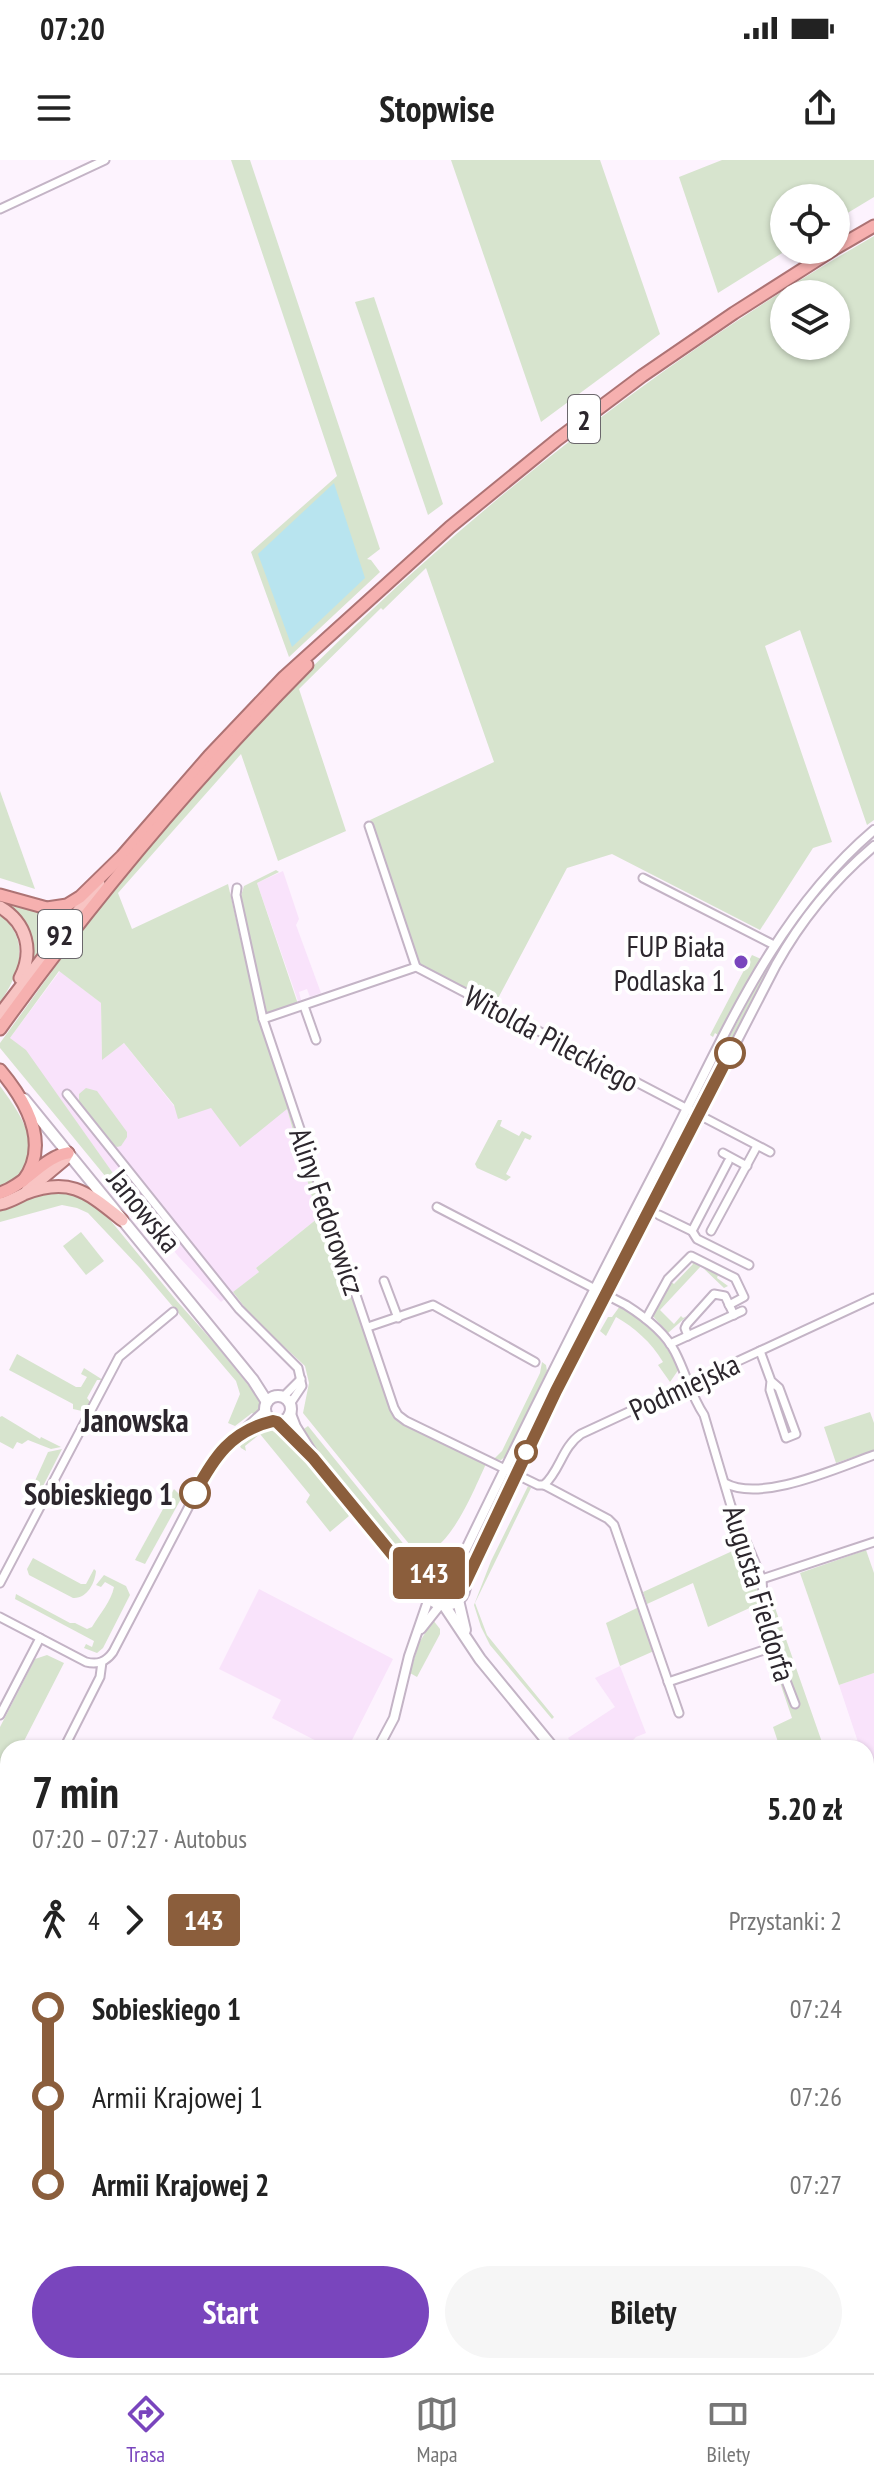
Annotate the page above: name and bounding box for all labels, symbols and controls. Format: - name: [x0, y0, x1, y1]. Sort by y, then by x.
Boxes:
- text: 07:20: [40, 9, 105, 48]
- text: Stopwise: [379, 85, 495, 132]
- icon: menu: [32, 86, 76, 130]
- icon: share: [798, 86, 842, 130]
- map controls: [770, 184, 850, 360]
- button: locate: [770, 184, 850, 264]
- button: layers: [770, 280, 850, 360]
- road number: 2: [568, 395, 600, 443]
- road number: 92: [38, 910, 82, 958]
- place label: FUP Biała Podlaska 1: [614, 926, 725, 999]
- marker: FUP Biała Podlaska 1: [732, 953, 750, 971]
- street label: Witolda Pileckiego: [458, 976, 646, 1100]
- unlabelled marker: [715, 1038, 745, 1068]
- street label: Aliny Fedorowicz: [281, 1122, 375, 1300]
- street label: Janowska: [99, 1159, 191, 1260]
- street label: Podmiejska: [623, 1344, 745, 1428]
- district label: Janowska: [80, 1399, 189, 1441]
- unlabelled marker: [515, 1441, 537, 1463]
- place label: Sobieskiego 1: [24, 1474, 173, 1513]
- marker: Sobieskiego 1: [180, 1478, 210, 1508]
- street label: Augusta Fieldorfa: [715, 1500, 805, 1686]
- line badge: 143: [383, 1547, 475, 1599]
- text: 143: [409, 1554, 449, 1591]
- text: 7 min: [32, 1763, 119, 1820]
- text: 5.20 zł: [767, 1789, 842, 1828]
- text: 07:20 – 07:27 · Autobus: [32, 1822, 247, 1855]
- icon: walk: [32, 1898, 76, 1942]
- icon: forward: [112, 1898, 156, 1942]
- text: 143: [184, 1901, 224, 1938]
- text: 4: [88, 1904, 100, 1937]
- text: Przystanki: 2: [729, 1904, 842, 1937]
- text: Sobieskiego 1: [92, 1989, 241, 2028]
- text: 07:24: [790, 1992, 842, 2025]
- text: Armii Krajowej 1: [92, 2077, 263, 2116]
- text: 07:26: [790, 2080, 842, 2113]
- text: Armii Krajowej 2: [92, 2165, 269, 2204]
- text: 07:27: [790, 2168, 842, 2201]
- button: Start: [32, 2266, 429, 2358]
- button: Bilety: [445, 2266, 842, 2358]
- tab: Trasa: [124, 2392, 168, 2468]
- tab: Mapa: [415, 2392, 459, 2468]
- tab: Bilety: [706, 2392, 750, 2468]

